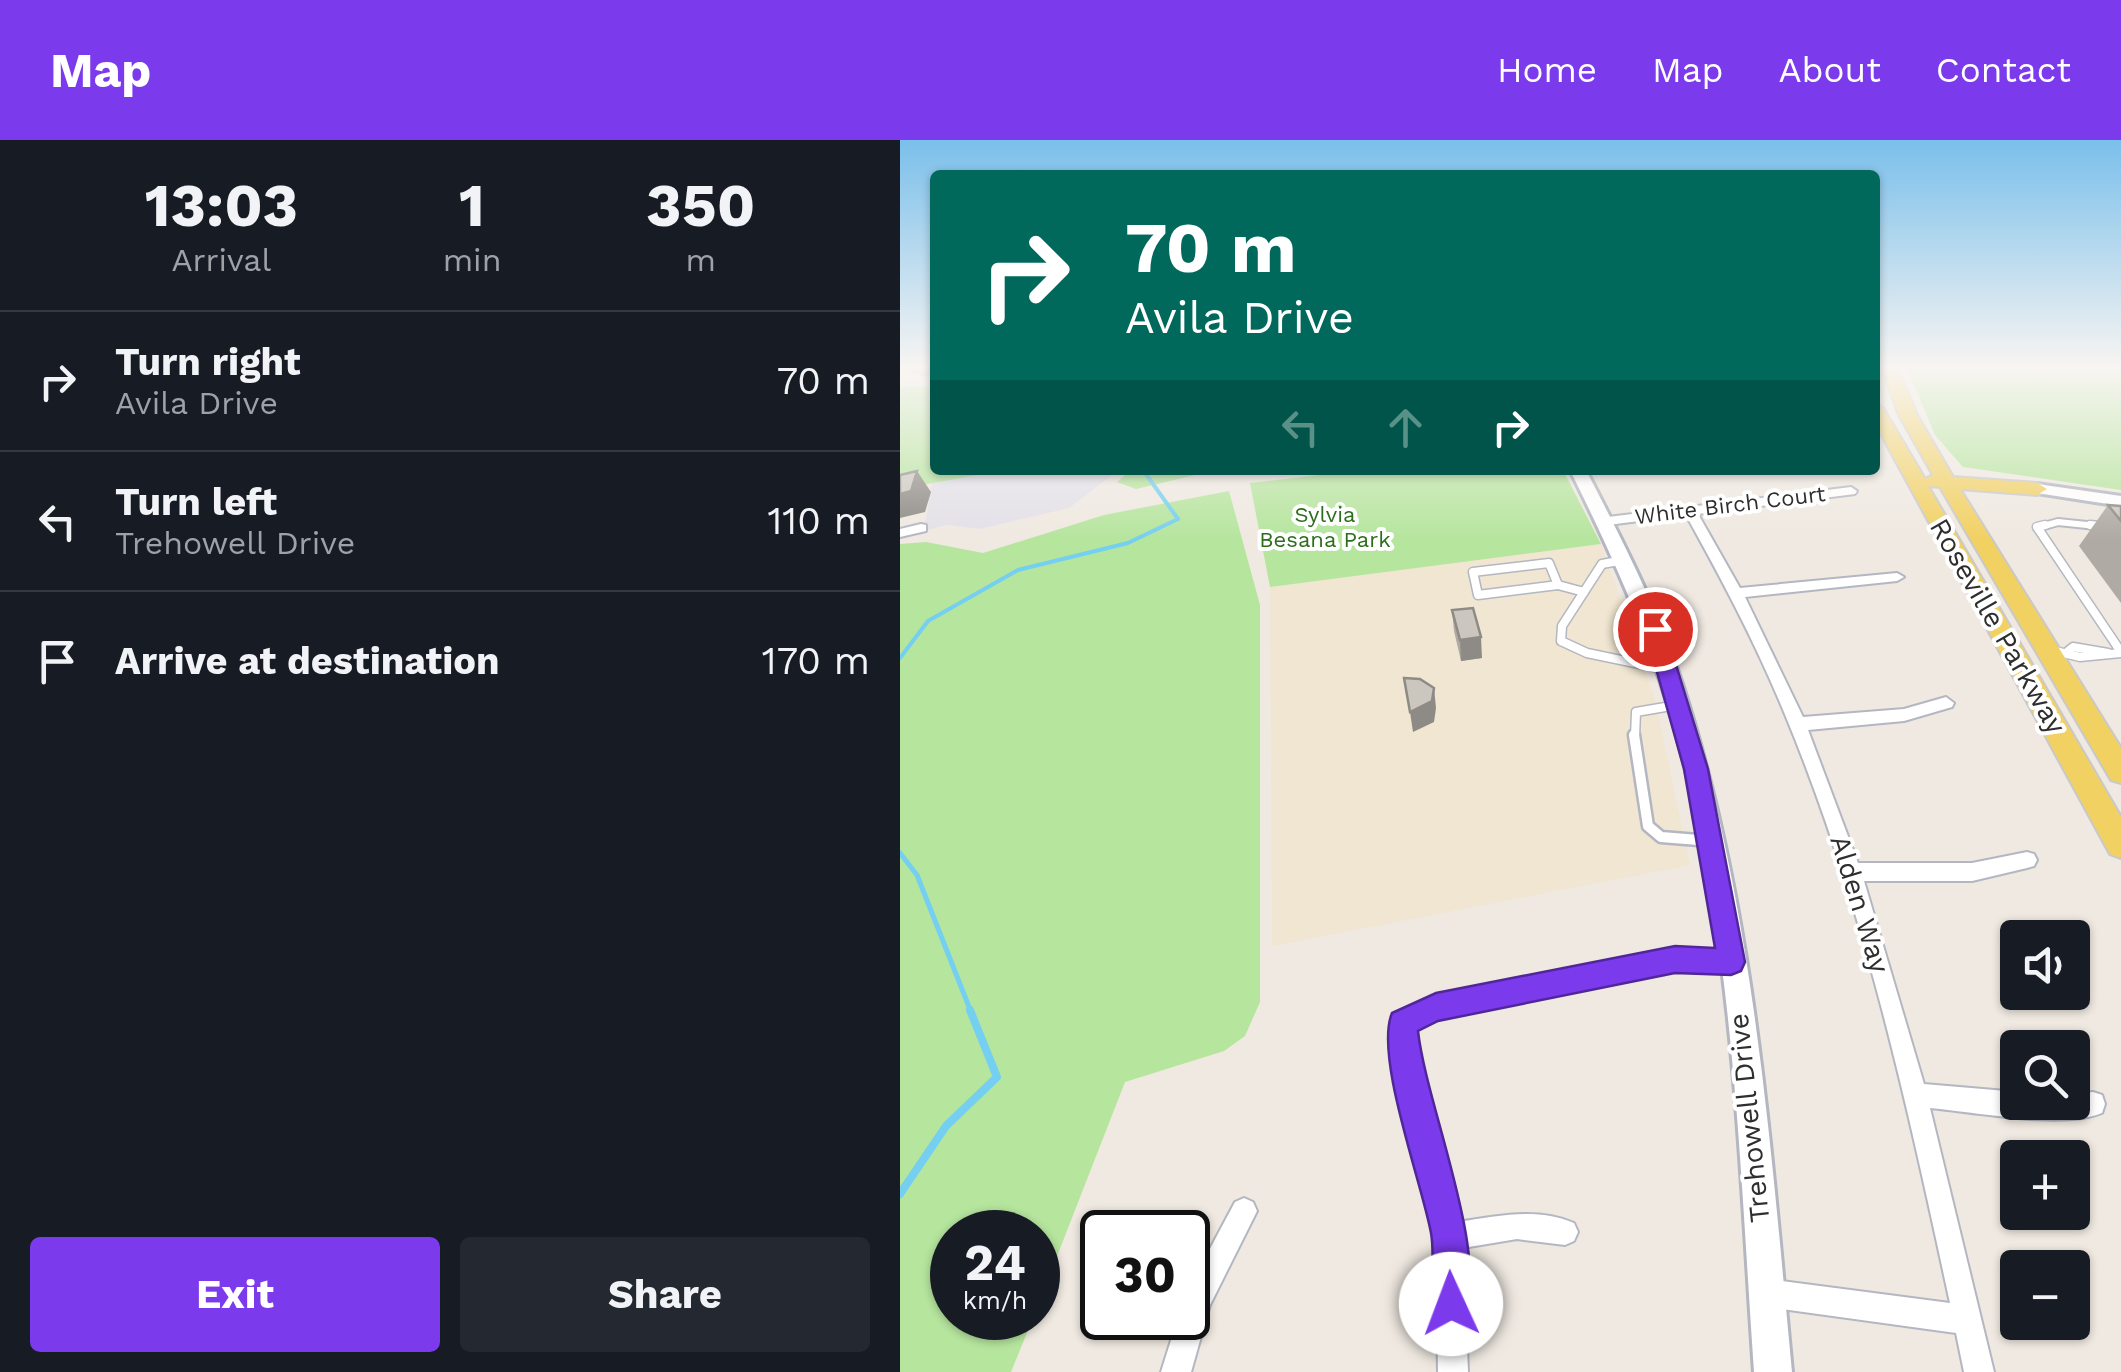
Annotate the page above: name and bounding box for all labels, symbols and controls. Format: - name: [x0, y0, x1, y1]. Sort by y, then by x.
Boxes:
- text: Map: [50, 42, 151, 99]
- text: Home: [1497, 49, 1597, 91]
- text: Map: [1652, 49, 1724, 91]
- text: About: [1779, 49, 1881, 91]
- text: Contact: [1936, 49, 2071, 91]
- text: 13:03: [145, 170, 298, 241]
- text: 1: [459, 170, 485, 241]
- text: 350: [646, 170, 755, 241]
- text: 70 m: [1125, 207, 1297, 289]
- icon: right: [960, 210, 1090, 340]
- text: Arrival: [171, 241, 271, 279]
- text: min: [443, 241, 501, 279]
- text: m: [685, 241, 716, 279]
- text: Avila Drive: [1125, 291, 1354, 344]
- text: Turn right: [115, 340, 301, 384]
- icon: right: [30, 354, 85, 409]
- text: 70 m: [777, 359, 870, 403]
- text: Avila Drive: [115, 384, 278, 422]
- icon: left: [1273, 400, 1328, 455]
- icon: ahead: [1378, 400, 1433, 455]
- icon: right: [1483, 400, 1538, 455]
- text: Turn left: [115, 480, 277, 524]
- street label: White Birch Court: [1633, 481, 1827, 529]
- icon: left: [30, 494, 85, 549]
- text: 110 m: [768, 499, 870, 543]
- park label: Sylvia Besana Park: [1259, 502, 1391, 552]
- street label: Roseville Parkway: [1923, 512, 2073, 740]
- text: Trehowell Drive: [115, 524, 355, 562]
- pin: [1613, 587, 1698, 672]
- icon: arrive: [1628, 602, 1683, 657]
- icon: arrive: [30, 634, 85, 689]
- text: Arrive at destination: [115, 639, 500, 683]
- text: 170 m: [762, 639, 870, 683]
- street label: Alden Way: [1823, 831, 1897, 977]
- map controls: [2000, 920, 2090, 1340]
- button: sound: [2000, 920, 2090, 1010]
- street label: Trehowell Drive: [1722, 1012, 1776, 1224]
- button: search: [2000, 1030, 2090, 1120]
- button: +: [2000, 1140, 2090, 1230]
- speed limit sign: 30: [1080, 1210, 1210, 1340]
- text: 24: [964, 1233, 1026, 1292]
- button: Exit: [30, 1237, 440, 1352]
- button: Share: [460, 1237, 870, 1352]
- button: −: [2000, 1250, 2090, 1340]
- position arrow: [1399, 1252, 1503, 1356]
- text: km/h: [963, 1286, 1027, 1315]

